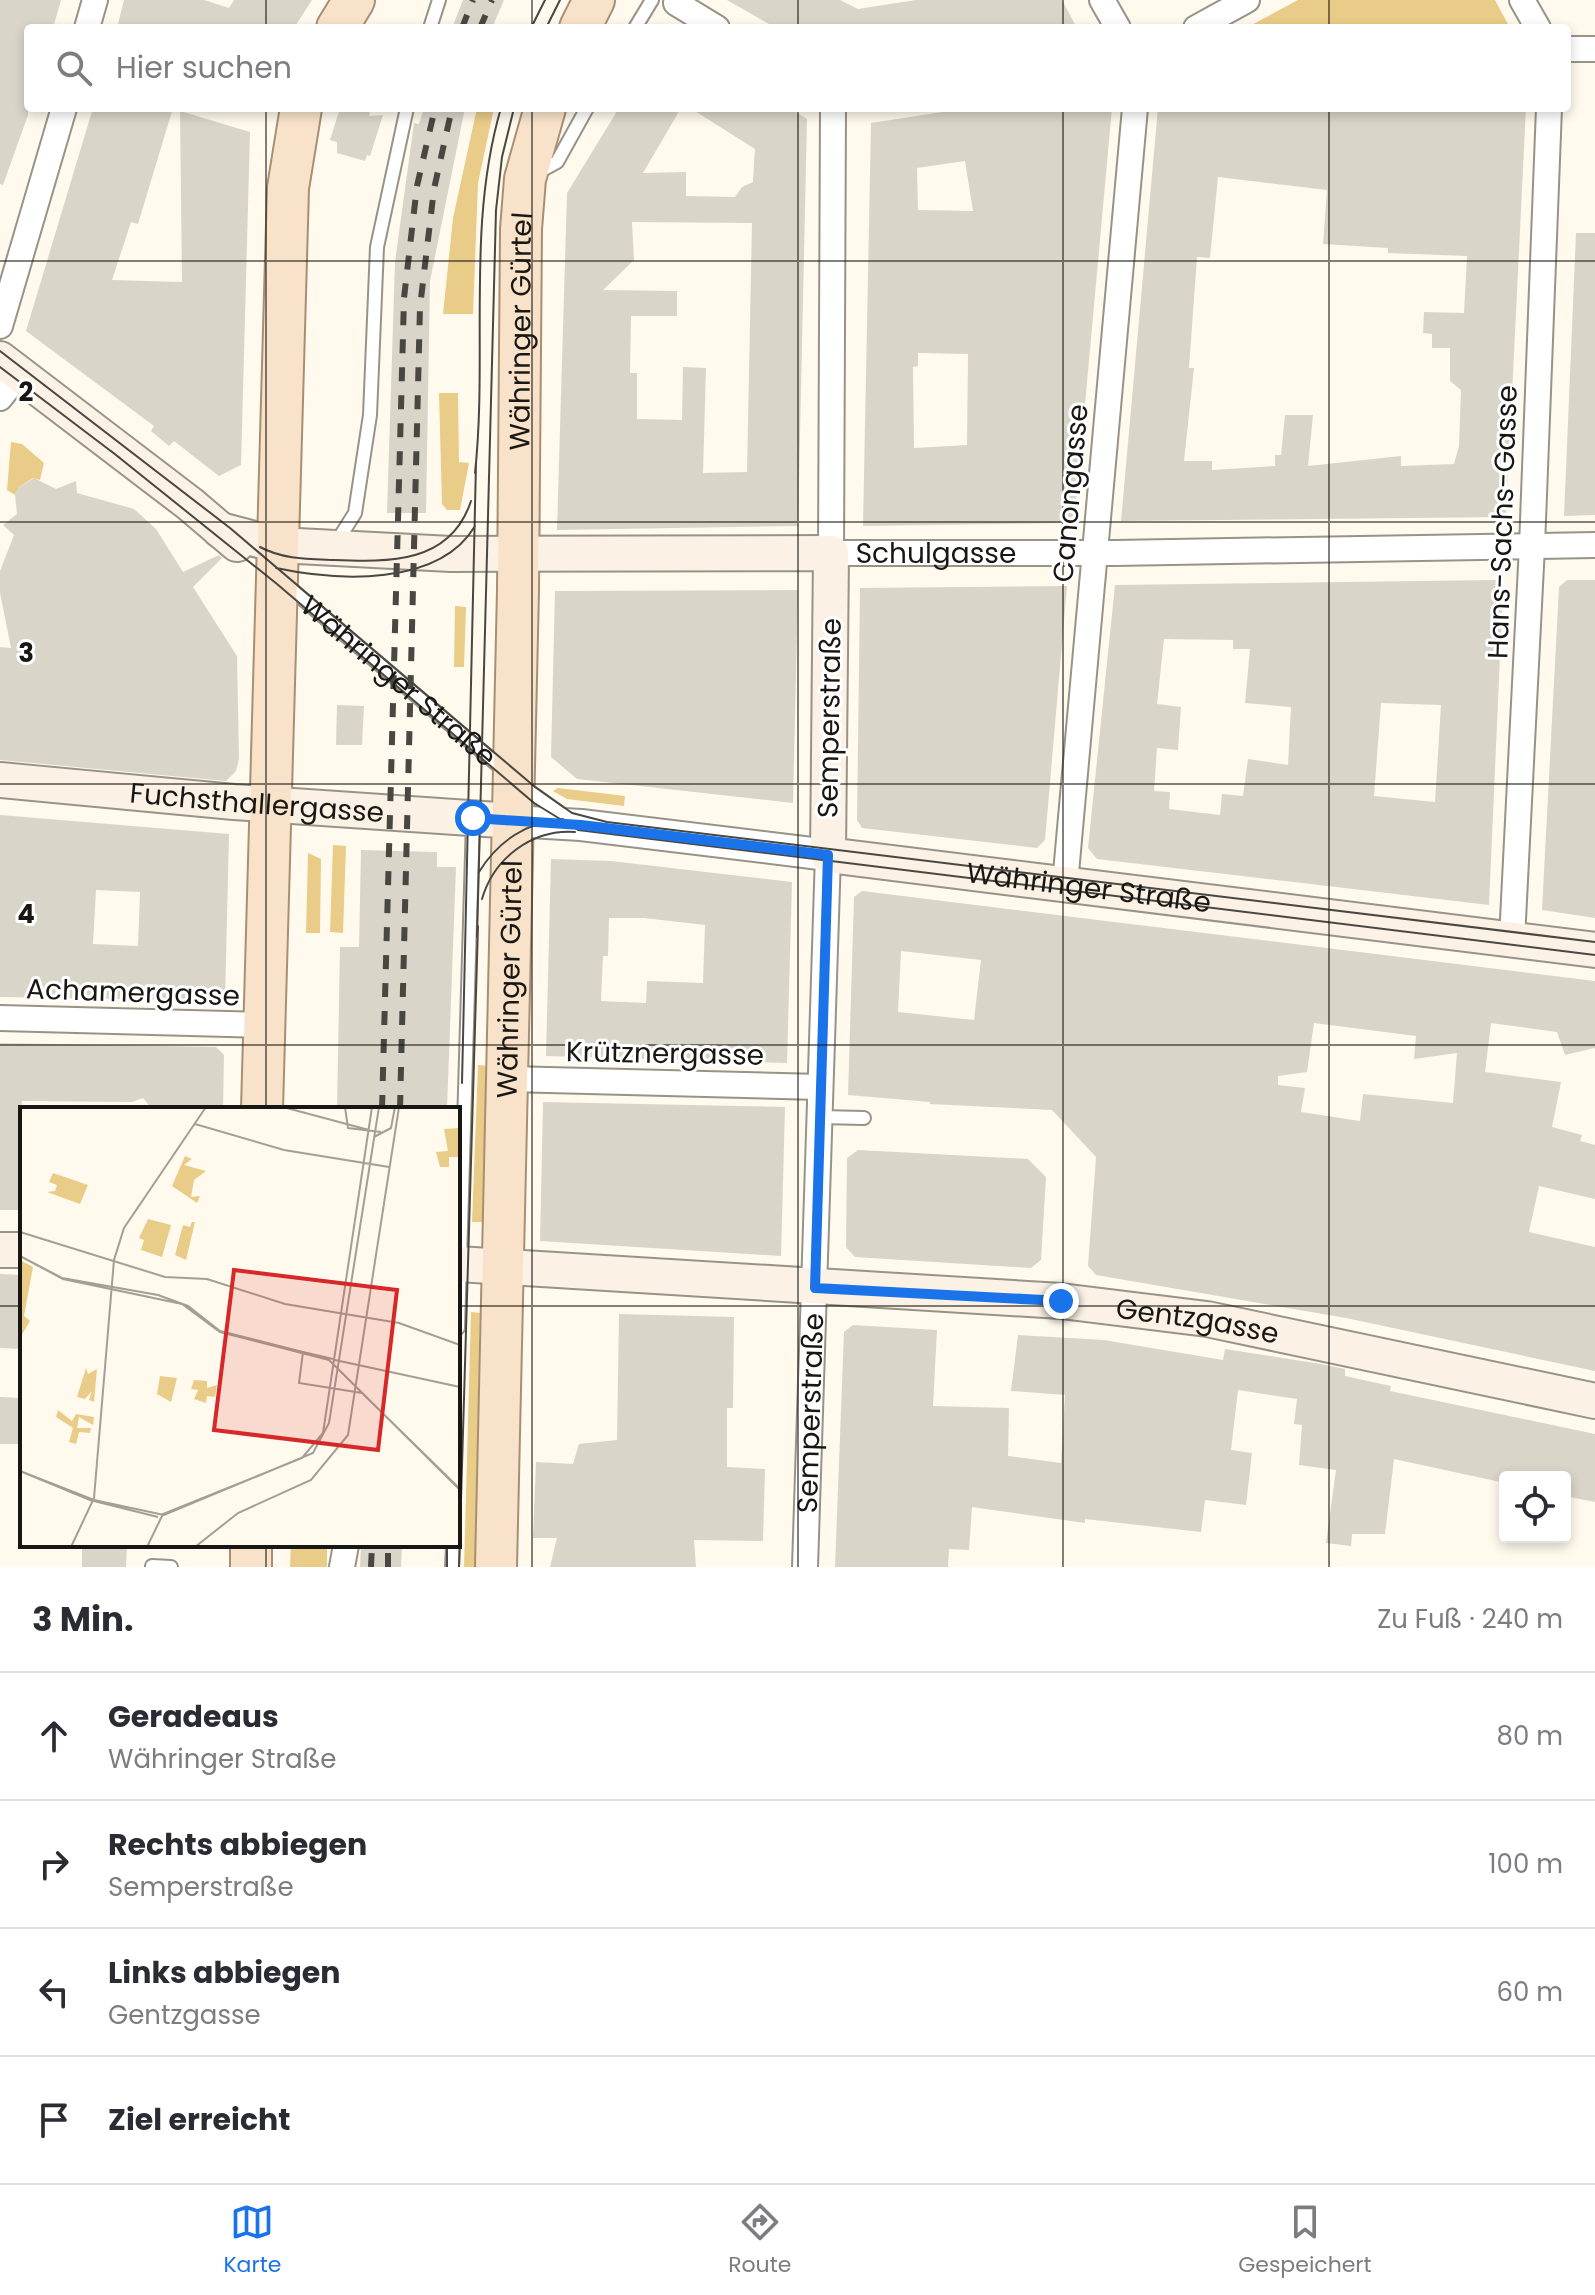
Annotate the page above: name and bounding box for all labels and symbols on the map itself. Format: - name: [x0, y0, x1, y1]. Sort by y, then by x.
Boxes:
- street label: Währinger Gürtel: [500, 211, 542, 451]
- text: 2: [19, 374, 34, 410]
- street label: Hans-Sachs-Gasse: [1478, 384, 1527, 660]
- street label: Canongasse: [1043, 402, 1098, 584]
- street label: Schulgasse: [856, 534, 1016, 573]
- street label: Währinger Straße: [292, 587, 505, 776]
- street label: Semperstraße: [808, 618, 851, 818]
- text: 3: [18, 635, 34, 671]
- street label: Fuchsthallergasse: [128, 773, 385, 832]
- route start: [455, 800, 491, 836]
- street label: Währinger Straße: [964, 853, 1213, 922]
- street label: Währinger Gürtel: [488, 860, 532, 1099]
- text: 4: [17, 896, 35, 932]
- street label: Achamergasse: [25, 969, 241, 1016]
- street label: Krütznergasse: [566, 1032, 764, 1075]
- inset map: [20, 1107, 460, 1547]
- route end: [1043, 1283, 1079, 1319]
- street label: Gentzgasse: [1114, 1289, 1282, 1354]
- street label: Semperstraße: [788, 1312, 833, 1514]

